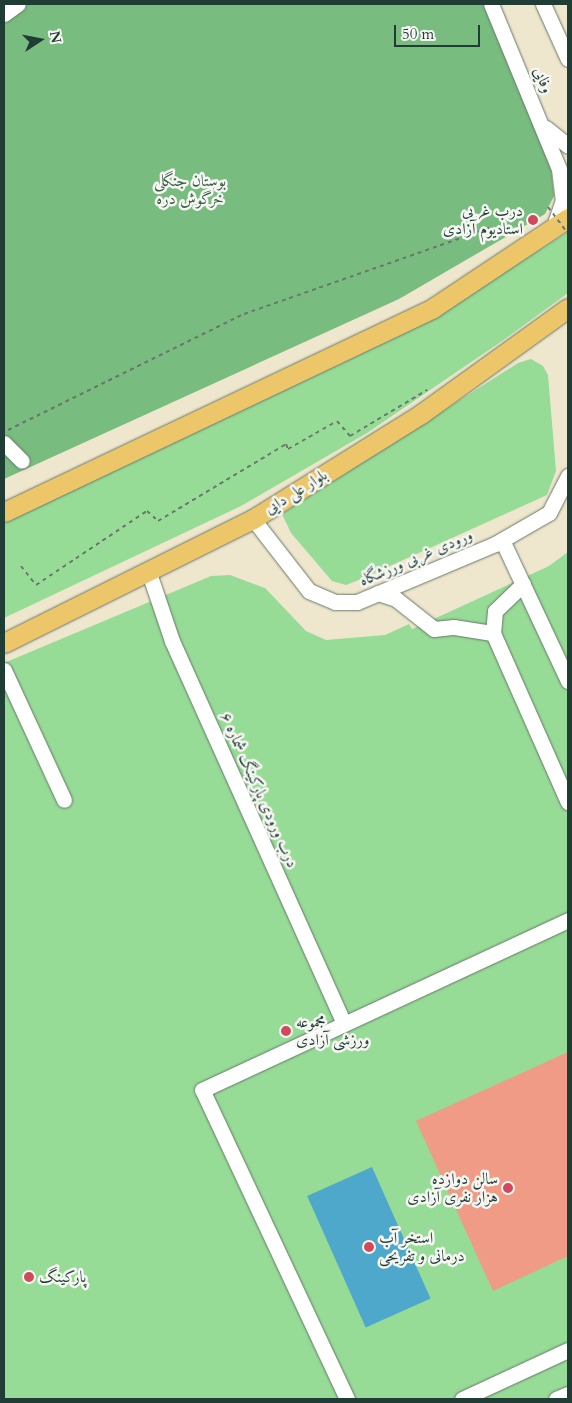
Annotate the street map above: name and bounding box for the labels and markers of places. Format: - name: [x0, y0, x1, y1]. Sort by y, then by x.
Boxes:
- place label: درب غربی استادیوم آزادی: [443, 201, 523, 239]
- marker: درب غربی استادیوم آزادی: [527, 214, 539, 226]
- place label: مجموعه ورزشی آزادی: [296, 1012, 369, 1050]
- marker: مجموعه ورزشی آزادی: [280, 1025, 292, 1037]
- place label: سالن دوازده هزار نفری آزادی: [407, 1169, 498, 1207]
- marker: سالن دوازده هزار نفری آزادی: [502, 1182, 514, 1194]
- place label: استخر آب درمانی و تفریحی: [379, 1228, 465, 1266]
- marker: استخر آب درمانی و تفریحی: [363, 1241, 375, 1253]
- place label: پارکینگ: [39, 1267, 86, 1287]
- marker: پارکینگ: [23, 1271, 35, 1283]

